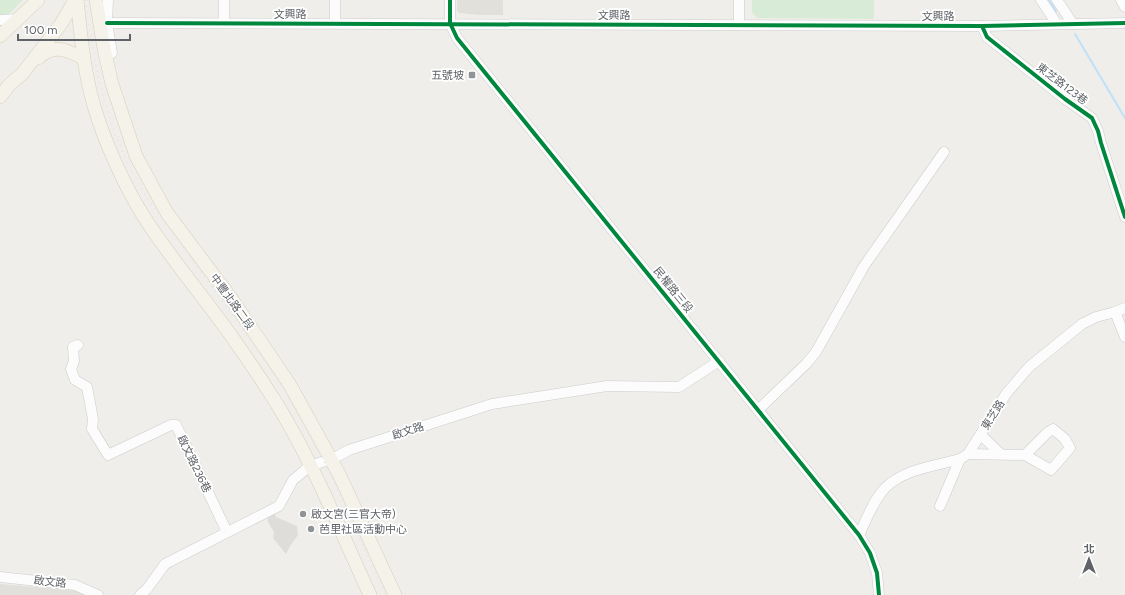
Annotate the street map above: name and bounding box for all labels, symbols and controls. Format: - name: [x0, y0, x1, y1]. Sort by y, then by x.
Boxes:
- street label: 文興路: [274, 8, 307, 21]
- street label: 文興路: [598, 9, 631, 22]
- street label: 文興路: [922, 10, 955, 23]
- scale bar: [18, 16, 130, 42]
- text: 100 m: [24, 23, 58, 37]
- street label: 東芝路123巷: [1034, 61, 1090, 107]
- place label: 五號坡: [431, 69, 464, 82]
- marker: 五號坡: [467, 70, 477, 80]
- street label: 民權路三段: [651, 265, 695, 315]
- street label: 中豐北路二段: [207, 271, 257, 333]
- street label: 東芝路: [979, 398, 1007, 432]
- street label: 啟文路: [390, 420, 426, 442]
- street label: 啟文路236巷: [174, 433, 214, 495]
- place label: 啟文宮(三官大帝): [311, 508, 396, 521]
- marker: 啟文宮(三官大帝): [298, 509, 308, 519]
- place label: 芭里社區活動中心: [319, 523, 407, 536]
- marker: 芭里社區活動中心: [306, 524, 316, 534]
- north arrow: [1069, 539, 1109, 579]
- text: 北: [1084, 543, 1095, 556]
- street label: 啟文路: [33, 574, 67, 590]

